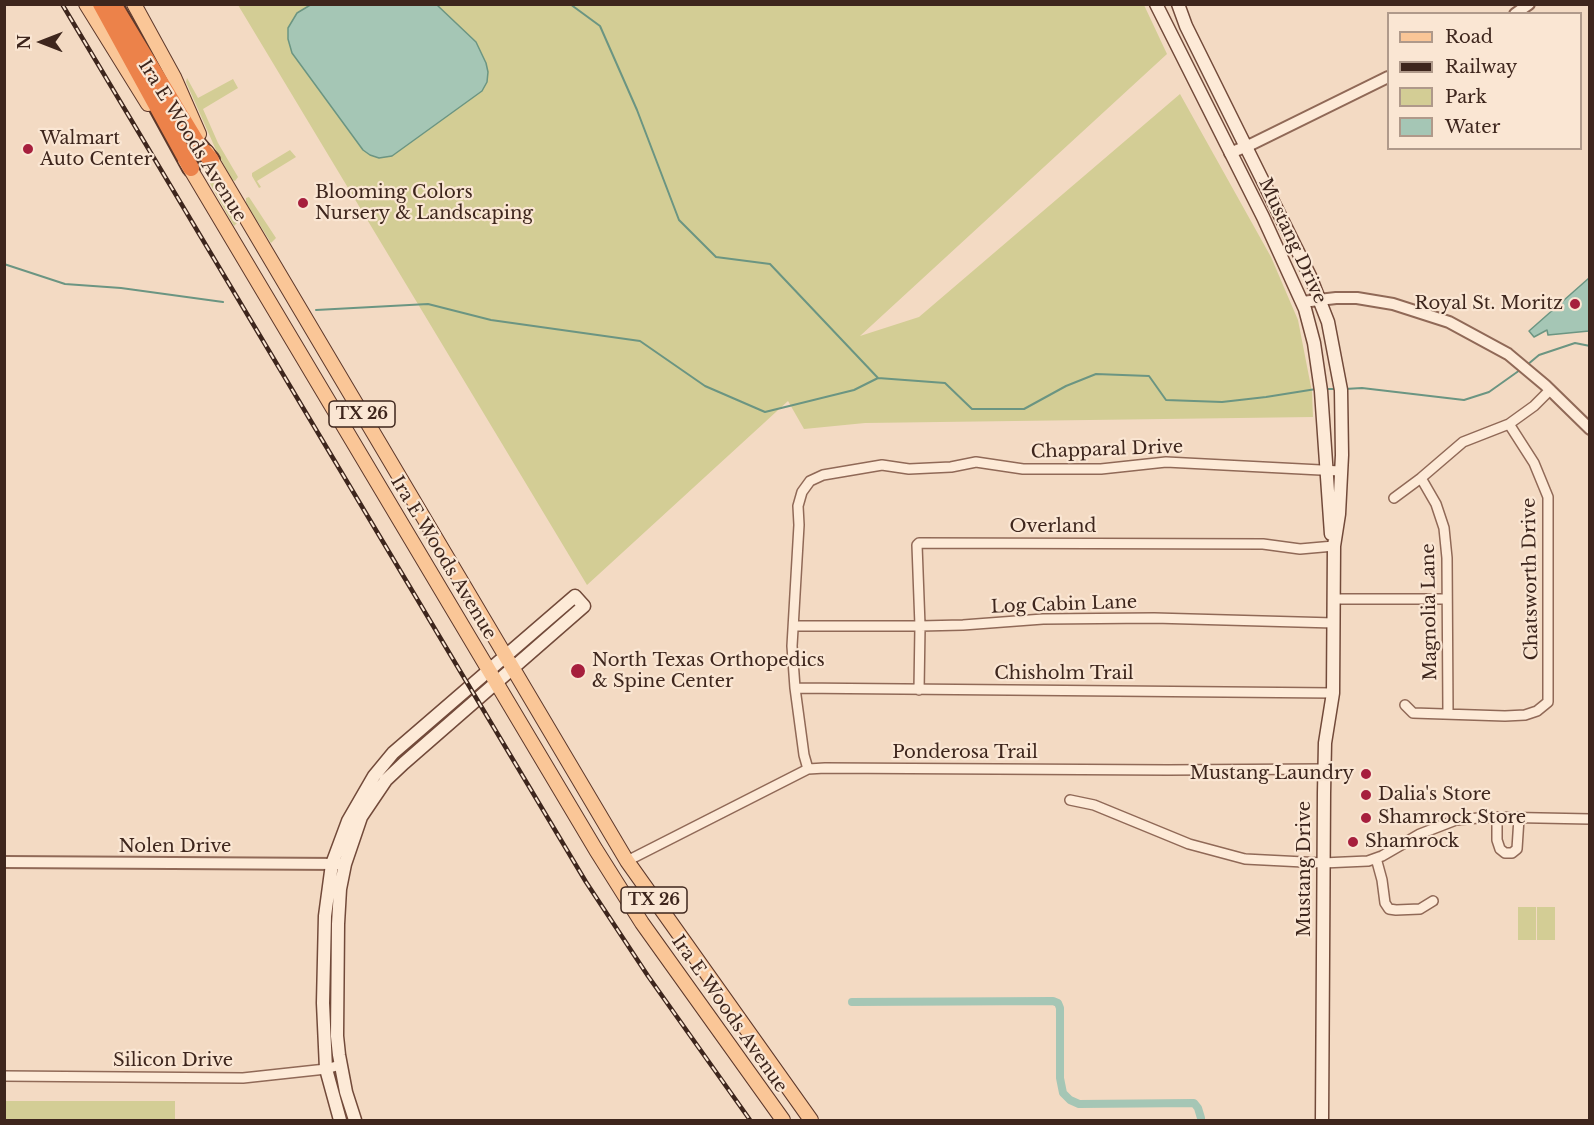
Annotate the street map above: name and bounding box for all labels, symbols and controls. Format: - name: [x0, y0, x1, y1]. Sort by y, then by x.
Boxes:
- north arrow: [12, 12, 72, 72]
- legend: [1387, 12, 1582, 150]
- text: Road: [1445, 26, 1493, 48]
- text: N: [14, 34, 34, 50]
- street label: Ira E Woods Avenue: [133, 56, 251, 226]
- text: Railway: [1445, 56, 1517, 78]
- text: Park: [1445, 86, 1487, 108]
- text: Water: [1445, 116, 1500, 138]
- place label: Walmart Auto Center: [40, 128, 152, 170]
- marker: Walmart Auto Center: [21, 142, 35, 156]
- street label: Mustang Drive: [1253, 175, 1331, 307]
- place label: Blooming Colors Nursery & Landscaping: [315, 182, 533, 224]
- marker: Blooming Colors Nursery & Landscaping: [296, 196, 310, 210]
- place label: Royal St. Moritz: [1415, 293, 1563, 315]
- marker: Royal St. Moritz: [1568, 297, 1582, 311]
- road number: TX 26: [329, 401, 395, 427]
- street label: Chapparal Drive: [1031, 437, 1183, 463]
- street label: Ira E Woods Avenue: [386, 472, 500, 644]
- street label: Chatsworth Drive: [1519, 497, 1543, 661]
- street label: Overland: [1010, 516, 1096, 538]
- street label: Magnolia Lane: [1418, 543, 1442, 681]
- street label: Log Cabin Lane: [990, 592, 1138, 618]
- place label: North Texas Orthopedics & Spine Center: [592, 650, 825, 692]
- marker: North Texas Orthopedics & Spine Center: [569, 662, 587, 680]
- street label: Chisholm Trail: [994, 663, 1134, 685]
- street label: Ponderosa Trail: [892, 742, 1038, 764]
- place label: Mustang Laundry: [1190, 763, 1354, 785]
- marker: Mustang Laundry: [1359, 767, 1373, 781]
- place label: Dalia's Store: [1378, 784, 1491, 806]
- marker: Dalia's Store: [1359, 788, 1373, 802]
- street label: Mustang Drive: [1294, 801, 1316, 937]
- place label: Shamrock Store: [1378, 807, 1526, 829]
- marker: Shamrock Store: [1359, 811, 1373, 825]
- place label: Shamrock: [1365, 831, 1459, 853]
- marker: Shamrock: [1346, 835, 1360, 849]
- street label: Nolen Drive: [119, 836, 231, 858]
- road number: TX 26: [621, 887, 687, 913]
- street label: Ira E Woods Avenue: [667, 931, 791, 1097]
- street label: Silicon Drive: [113, 1050, 233, 1072]

